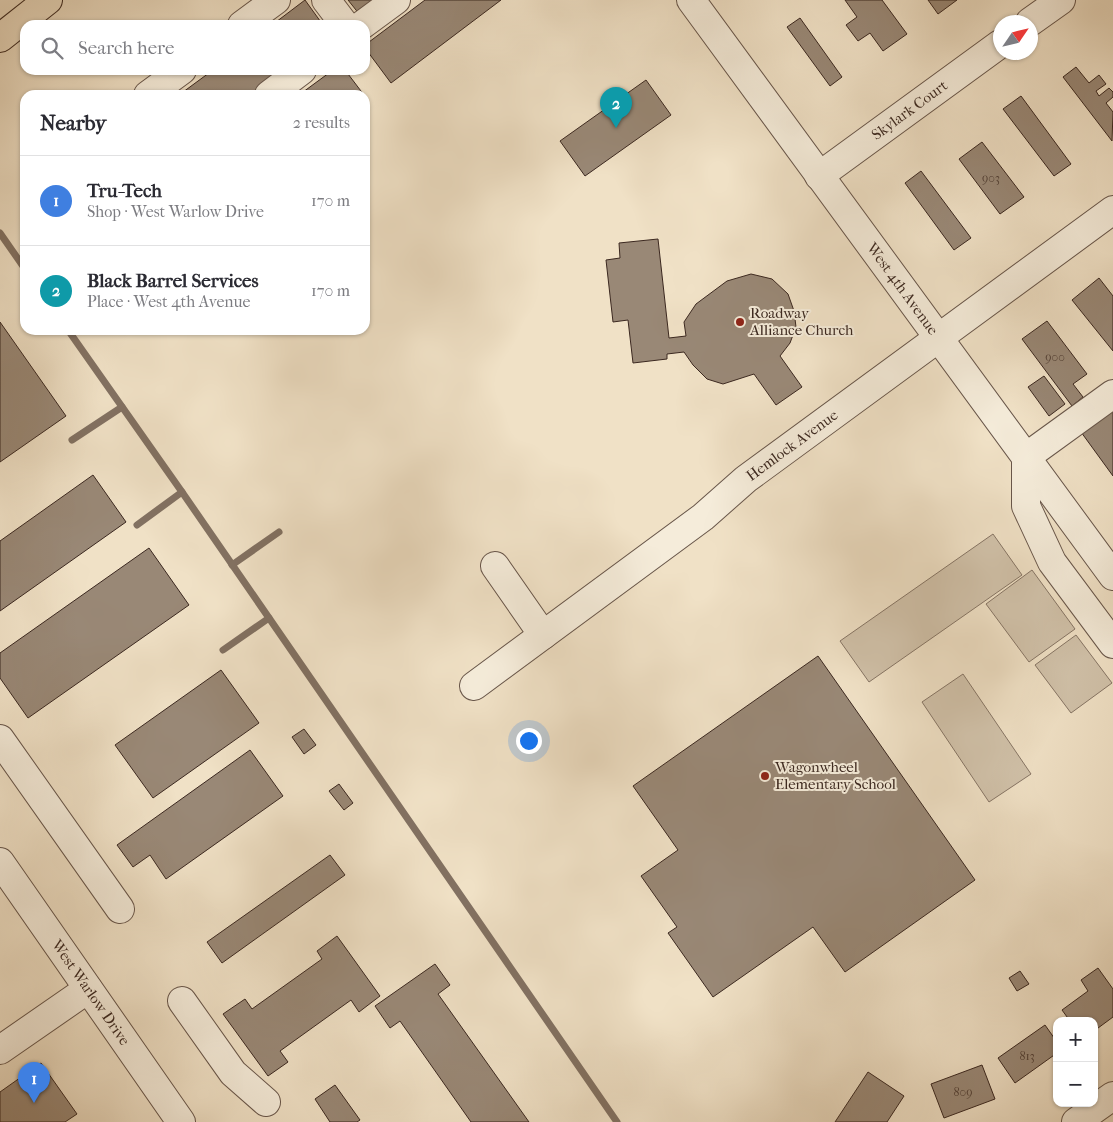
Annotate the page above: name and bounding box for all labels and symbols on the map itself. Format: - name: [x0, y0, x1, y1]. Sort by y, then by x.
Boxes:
- north arrow: [993, 15, 1038, 60]
- street label: Skylark Court: [868, 76, 952, 144]
- pin: 2: [600, 87, 632, 128]
- house number: 903: [982, 171, 1000, 185]
- street label: West 4th Avenue: [862, 238, 943, 339]
- place label: Roadway Alliance Church: [749, 304, 854, 339]
- marker: Roadway Alliance Church: [734, 316, 746, 328]
- house number: 900: [1045, 350, 1065, 364]
- street label: Hemlock Avenue: [743, 405, 842, 485]
- your location: [516, 728, 542, 754]
- place label: Wagonwheel Elementary School: [774, 758, 896, 793]
- marker: Wagonwheel Elementary School: [759, 770, 771, 782]
- street label: West Warlow Drive: [47, 935, 134, 1049]
- house number: 813: [1019, 1049, 1035, 1063]
- pin: 1: [18, 1062, 50, 1103]
- house number: 809: [954, 1085, 972, 1099]

